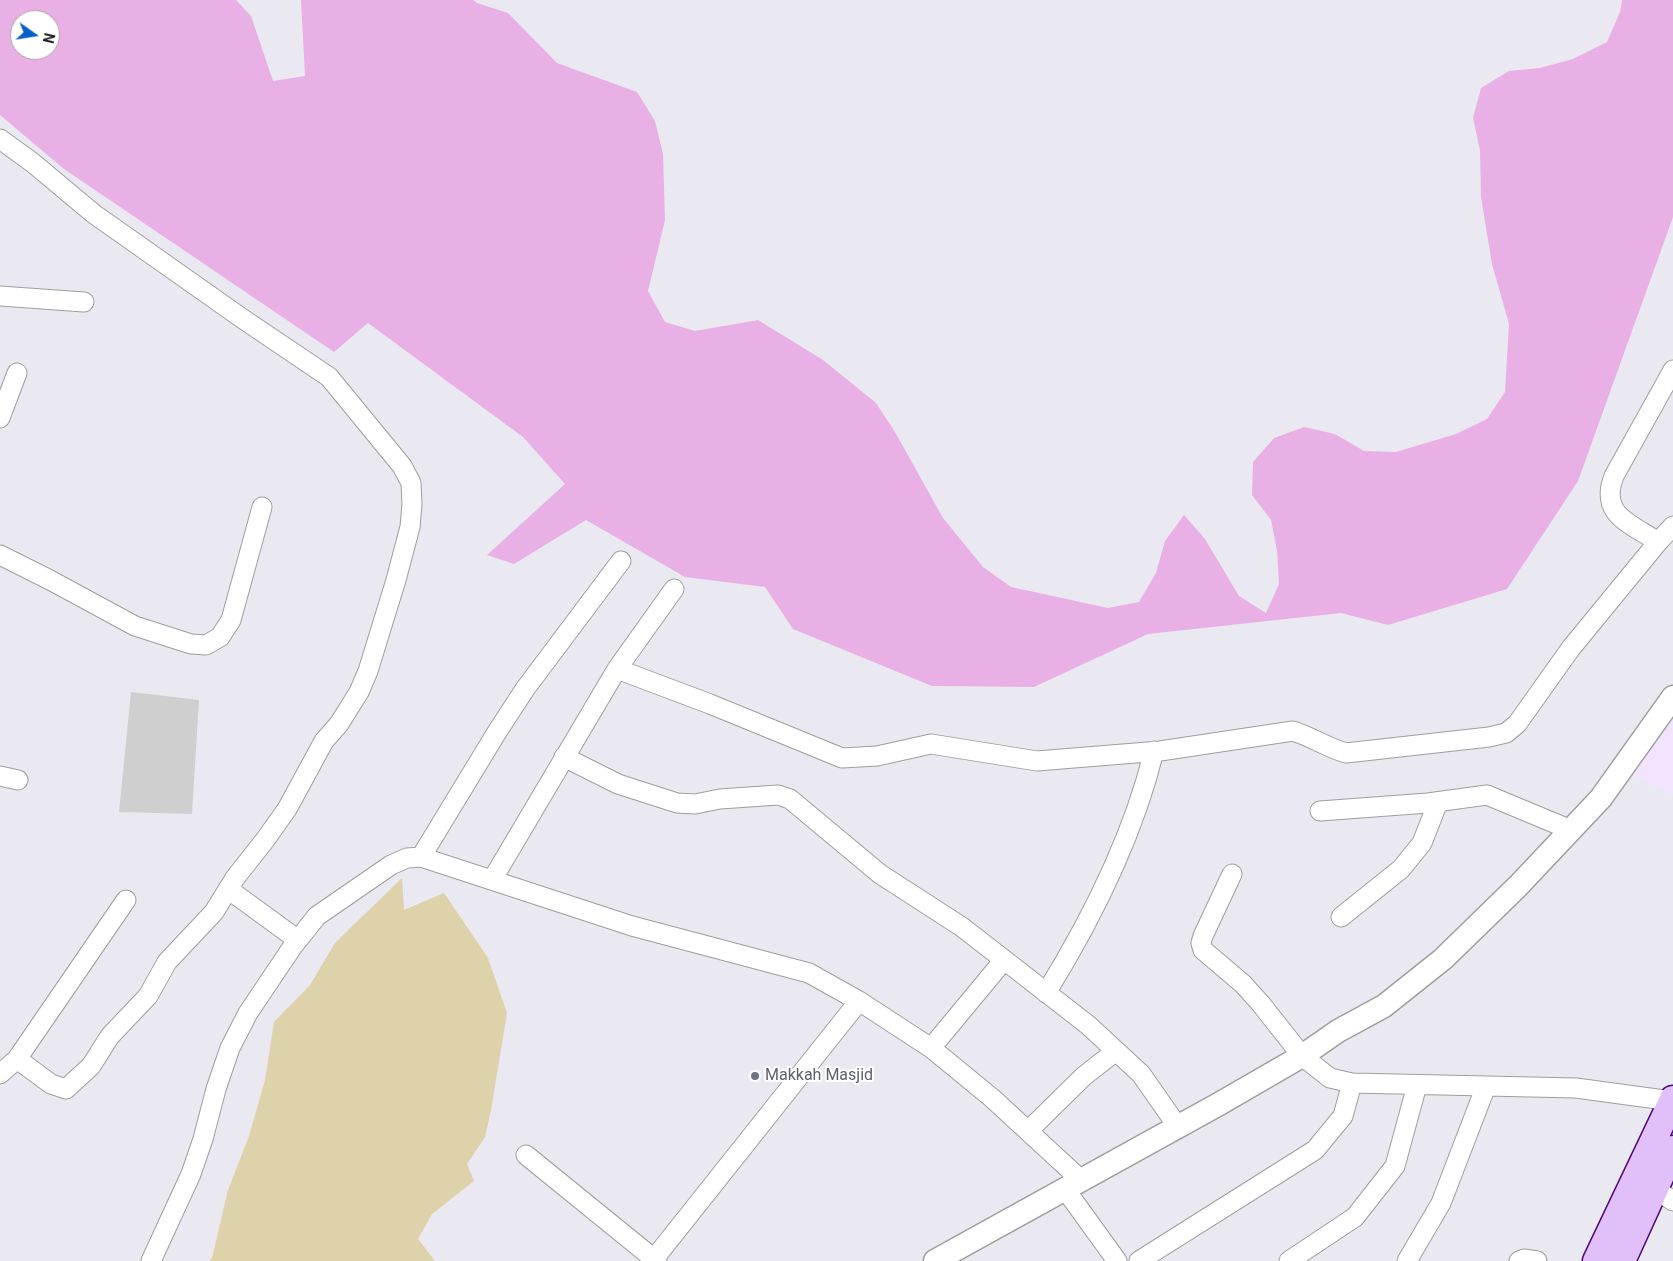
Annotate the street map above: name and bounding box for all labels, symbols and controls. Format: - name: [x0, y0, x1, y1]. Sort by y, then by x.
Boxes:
- north arrow: [10, 10, 60, 60]
- text: N: [40, 32, 58, 45]
- place label: Makkah Masjid: [765, 1066, 873, 1086]
- marker: Makkah Masjid: [749, 1070, 761, 1082]

